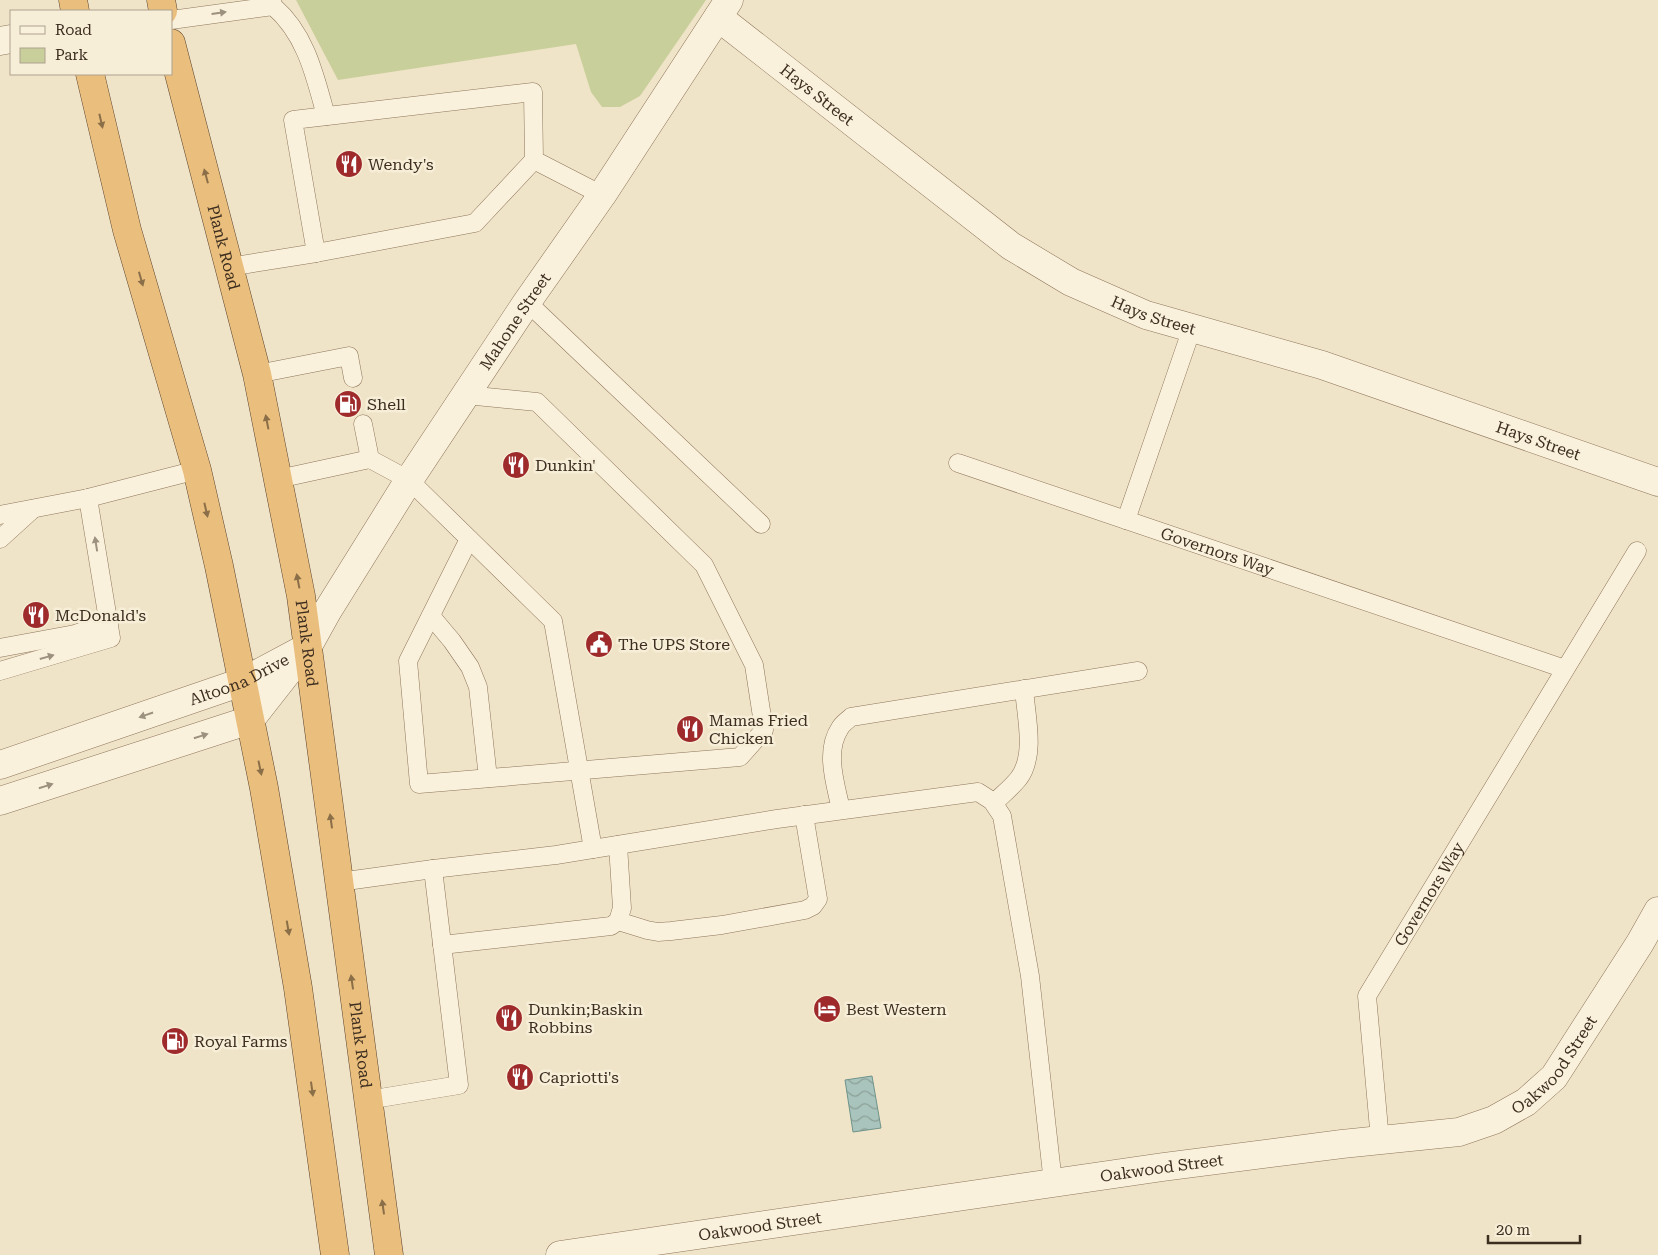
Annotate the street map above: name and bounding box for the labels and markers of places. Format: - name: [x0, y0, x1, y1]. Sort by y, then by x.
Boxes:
- restaurant icon: Wendy's: [334, 149, 364, 179]
- place label: Wendy's: [368, 155, 434, 174]
- fuel station icon: Shell: [333, 389, 363, 419]
- place label: Shell: [367, 395, 406, 414]
- restaurant icon: Dunkin': [501, 450, 531, 480]
- place label: Dunkin': [535, 456, 596, 475]
- restaurant icon: McDonald's: [21, 600, 51, 630]
- place label: McDonald's: [55, 606, 147, 625]
- public building icon: The UPS Store: [584, 629, 614, 659]
- place label: The UPS Store: [618, 635, 730, 654]
- place label: Mamas Fried Chicken: [709, 711, 808, 748]
- restaurant icon: Mamas Fried Chicken: [675, 714, 705, 744]
- hotel icon: Best Western: [812, 994, 842, 1024]
- place label: Dunkin;Baskin Robbins: [528, 1000, 643, 1037]
- place label: Best Western: [846, 1000, 947, 1019]
- restaurant icon: Dunkin;Baskin Robbins: [494, 1003, 524, 1033]
- fuel station icon: Royal Farms: [160, 1026, 190, 1056]
- place label: Royal Farms: [194, 1032, 288, 1051]
- restaurant icon: Capriotti's: [505, 1062, 535, 1092]
- place label: Capriotti's: [539, 1068, 619, 1087]

